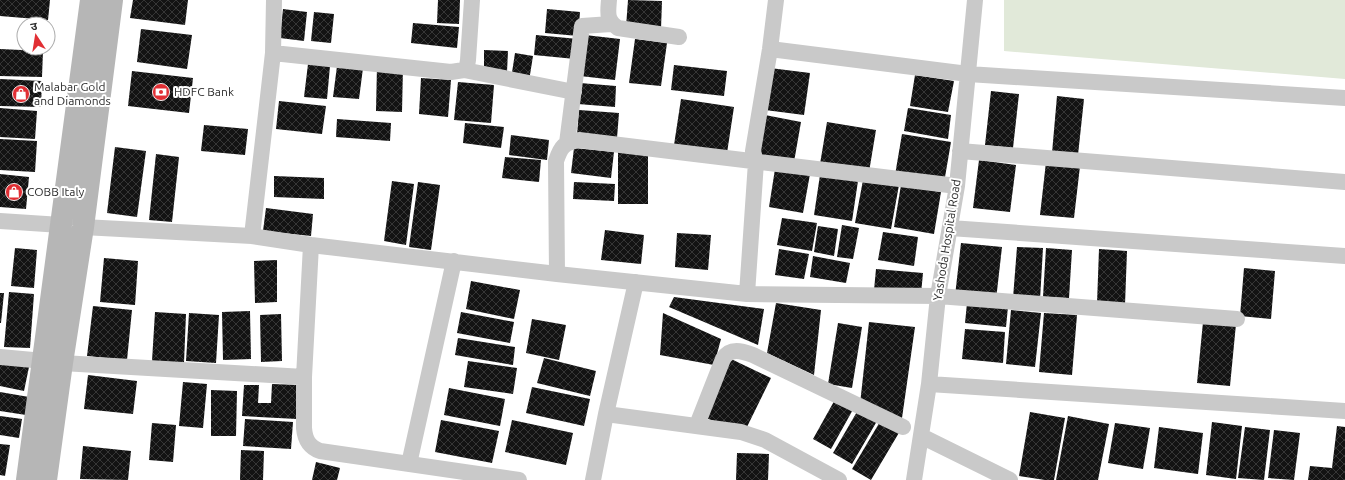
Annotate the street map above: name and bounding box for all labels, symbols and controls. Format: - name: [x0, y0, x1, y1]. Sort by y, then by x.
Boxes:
- north arrow: [16, 16, 56, 56]
- text: उ: [30, 20, 39, 33]
- place label: Malabar Gold and Diamonds: [34, 80, 111, 107]
- bank icon: HDFC Bank: [151, 82, 171, 102]
- shop icon: Malabar Gold and Diamonds: [11, 84, 31, 104]
- place label: HDFC Bank: [174, 85, 234, 98]
- street label: Yashoda Hospital Road: [930, 178, 963, 302]
- shop icon: COBB Italy: [4, 182, 24, 202]
- place label: COBB Italy: [27, 185, 85, 198]

